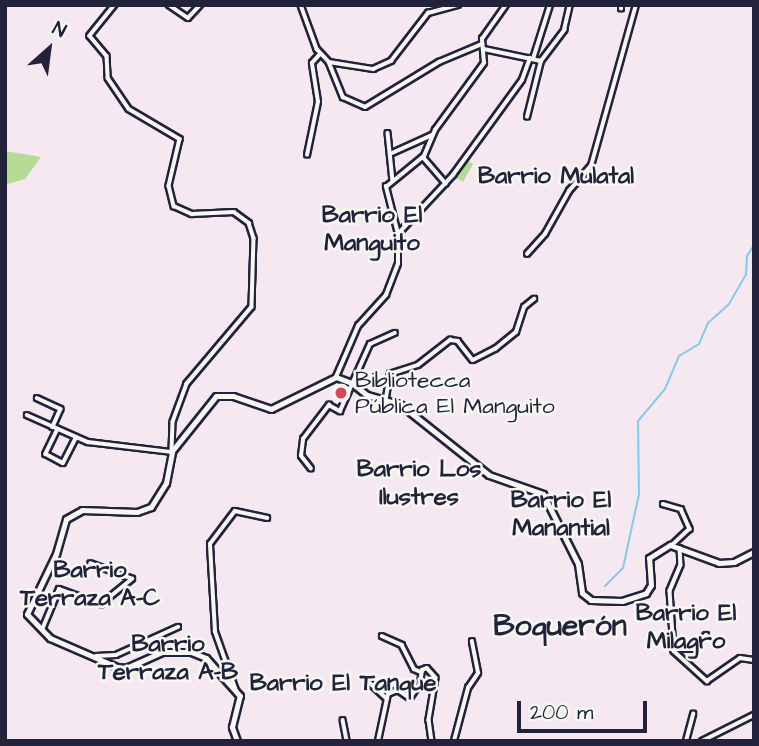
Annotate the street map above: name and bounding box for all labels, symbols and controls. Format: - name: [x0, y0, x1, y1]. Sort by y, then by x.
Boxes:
- north arrow: [14, 14, 84, 84]
- text: N: [47, 15, 71, 45]
- district label: Barrio Mulatal: [478, 163, 634, 191]
- district label: Barrio El Manguito: [322, 202, 422, 258]
- place label: Bibliotecca Pública El Manguito: [355, 366, 555, 420]
- marker: Bibliotecca Pública El Manguito: [333, 385, 349, 401]
- district label: Barrio Los Ilustres: [357, 456, 481, 512]
- district label: Barrio El Manantial: [511, 487, 611, 543]
- district label: Barrio Terraza A-C: [20, 557, 160, 613]
- district label: Barrio El Milagro: [636, 600, 736, 656]
- district label: Boquerón: [493, 608, 627, 644]
- district label: Barrio Terraza A-B: [98, 631, 238, 687]
- district label: Barrio El Tanque: [250, 670, 436, 698]
- scale bar: [521, 686, 650, 730]
- text: 200 m: [530, 698, 593, 727]

